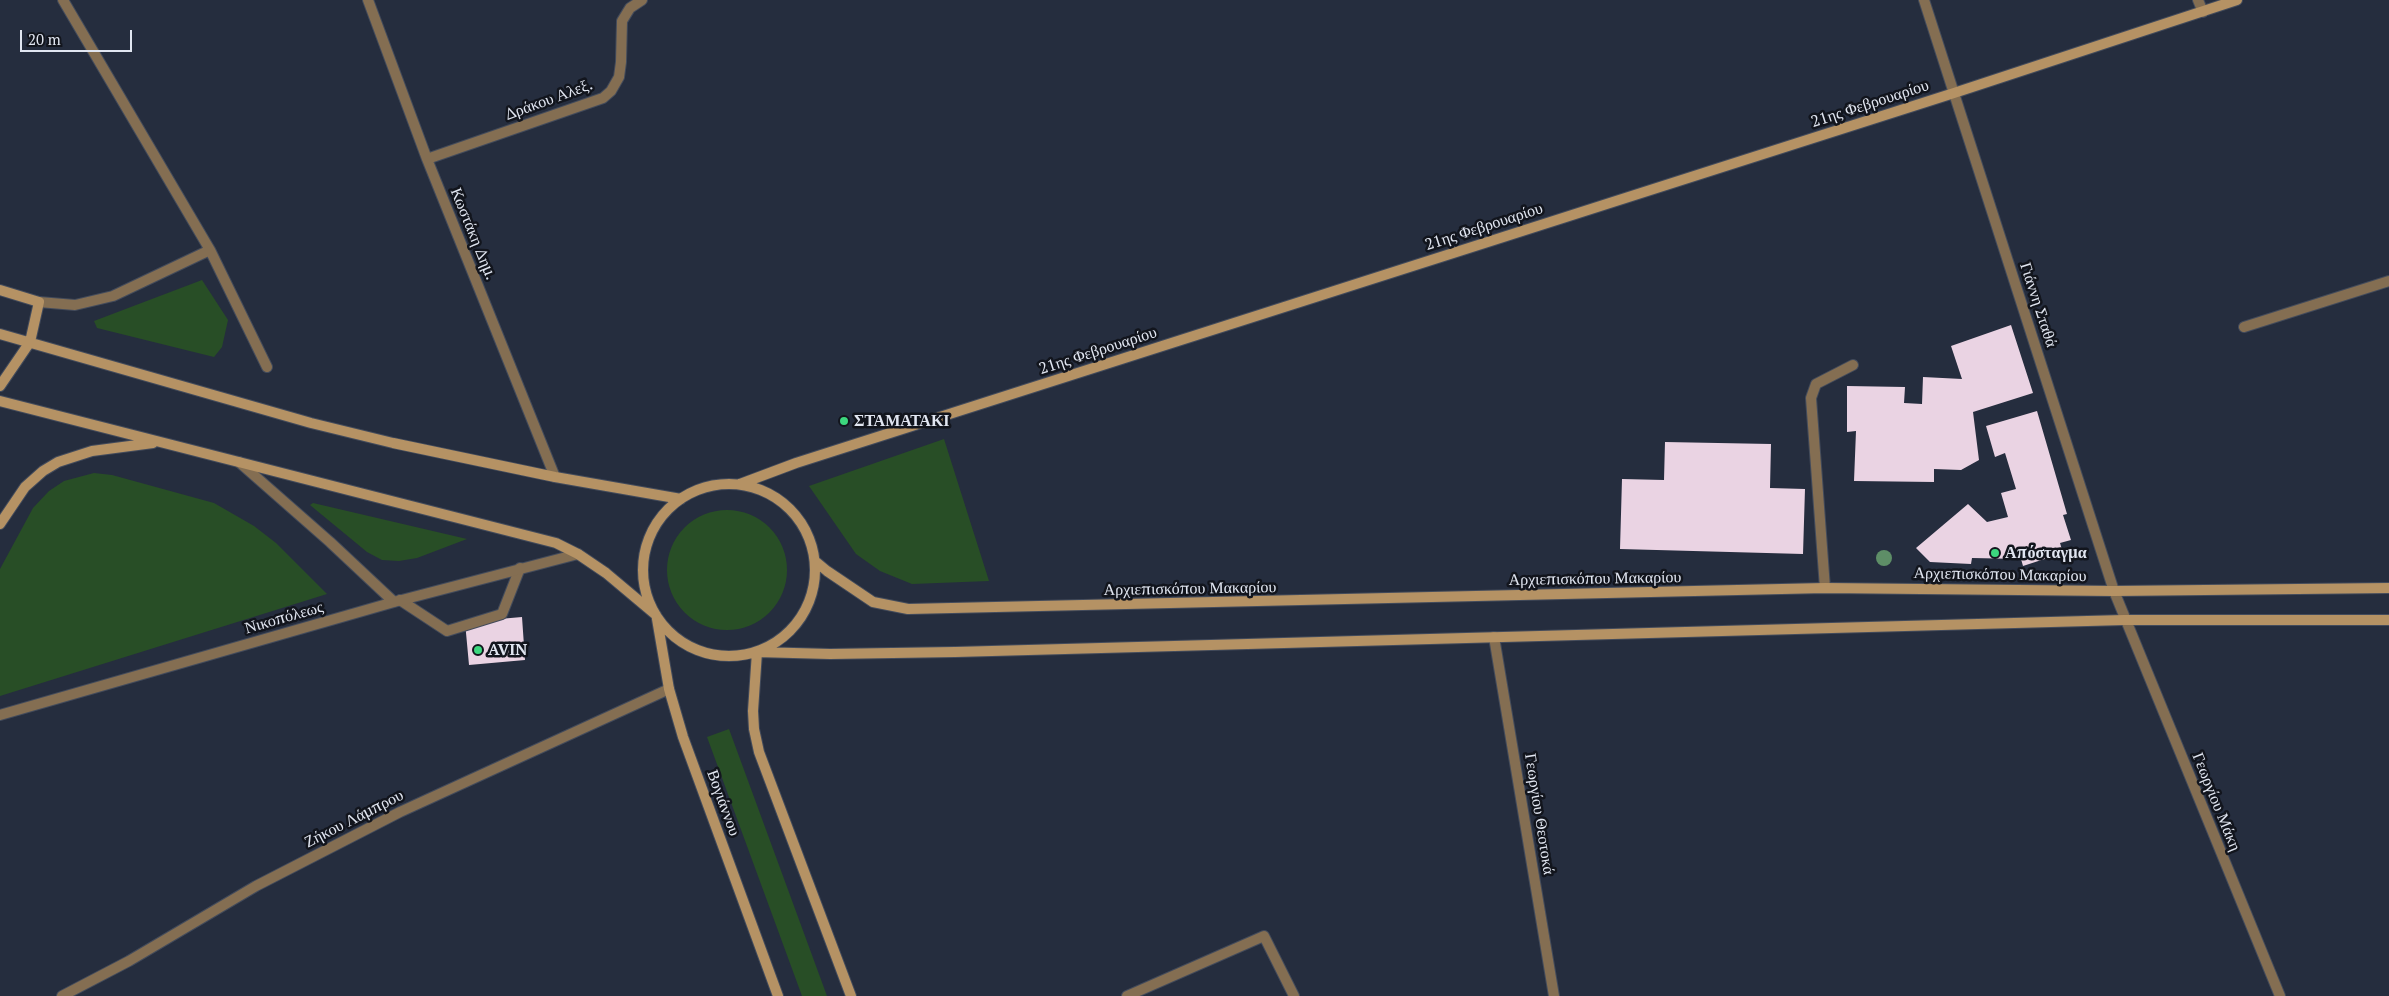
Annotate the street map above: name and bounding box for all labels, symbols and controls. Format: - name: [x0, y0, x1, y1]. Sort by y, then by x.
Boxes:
- scale bar: [22, 20, 135, 52]
- text: 20 m: [28, 29, 61, 49]
- street label: Δράκου Αλεξ.: [503, 75, 595, 125]
- street label: 21ης Φεβρουαρίου: [1809, 76, 1931, 132]
- street label: Κωστάκη Δημ.: [446, 185, 500, 283]
- street label: 21ης Φεβρουαρίου: [1423, 199, 1545, 255]
- street label: Γιάννη Σταθά: [2015, 260, 2061, 350]
- street label: 21ης Φεβρουαρίου: [1037, 323, 1159, 379]
- place label: ΣΤΑΜΑΤΑΚΙ: [854, 411, 950, 431]
- marker: ΣΤΑΜΑΤΑΚΙ: [838, 415, 850, 427]
- place label: Απόσταγμα: [2005, 543, 2087, 563]
- marker: Απόσταγμα: [1989, 547, 2001, 559]
- street label: Αρχιεπισκόπου Μακαρίου: [1913, 564, 2087, 586]
- street label: Αρχιεπισκόπου Μακαρίου: [1508, 568, 1682, 590]
- street label: Αρχιεπισκόπου Μακαρίου: [1103, 578, 1277, 600]
- street label: Νικοπόλεως: [243, 598, 325, 638]
- place label: AVIN: [488, 640, 527, 660]
- marker: AVIN: [472, 644, 484, 656]
- street label: Γεωργίου Μάκη: [2187, 750, 2245, 854]
- street label: Γεωργίου Θεοτοκά: [1520, 752, 1558, 876]
- street label: Βογιάννου: [702, 767, 744, 839]
- street label: Ζήκου Λάμπρου: [301, 786, 407, 852]

